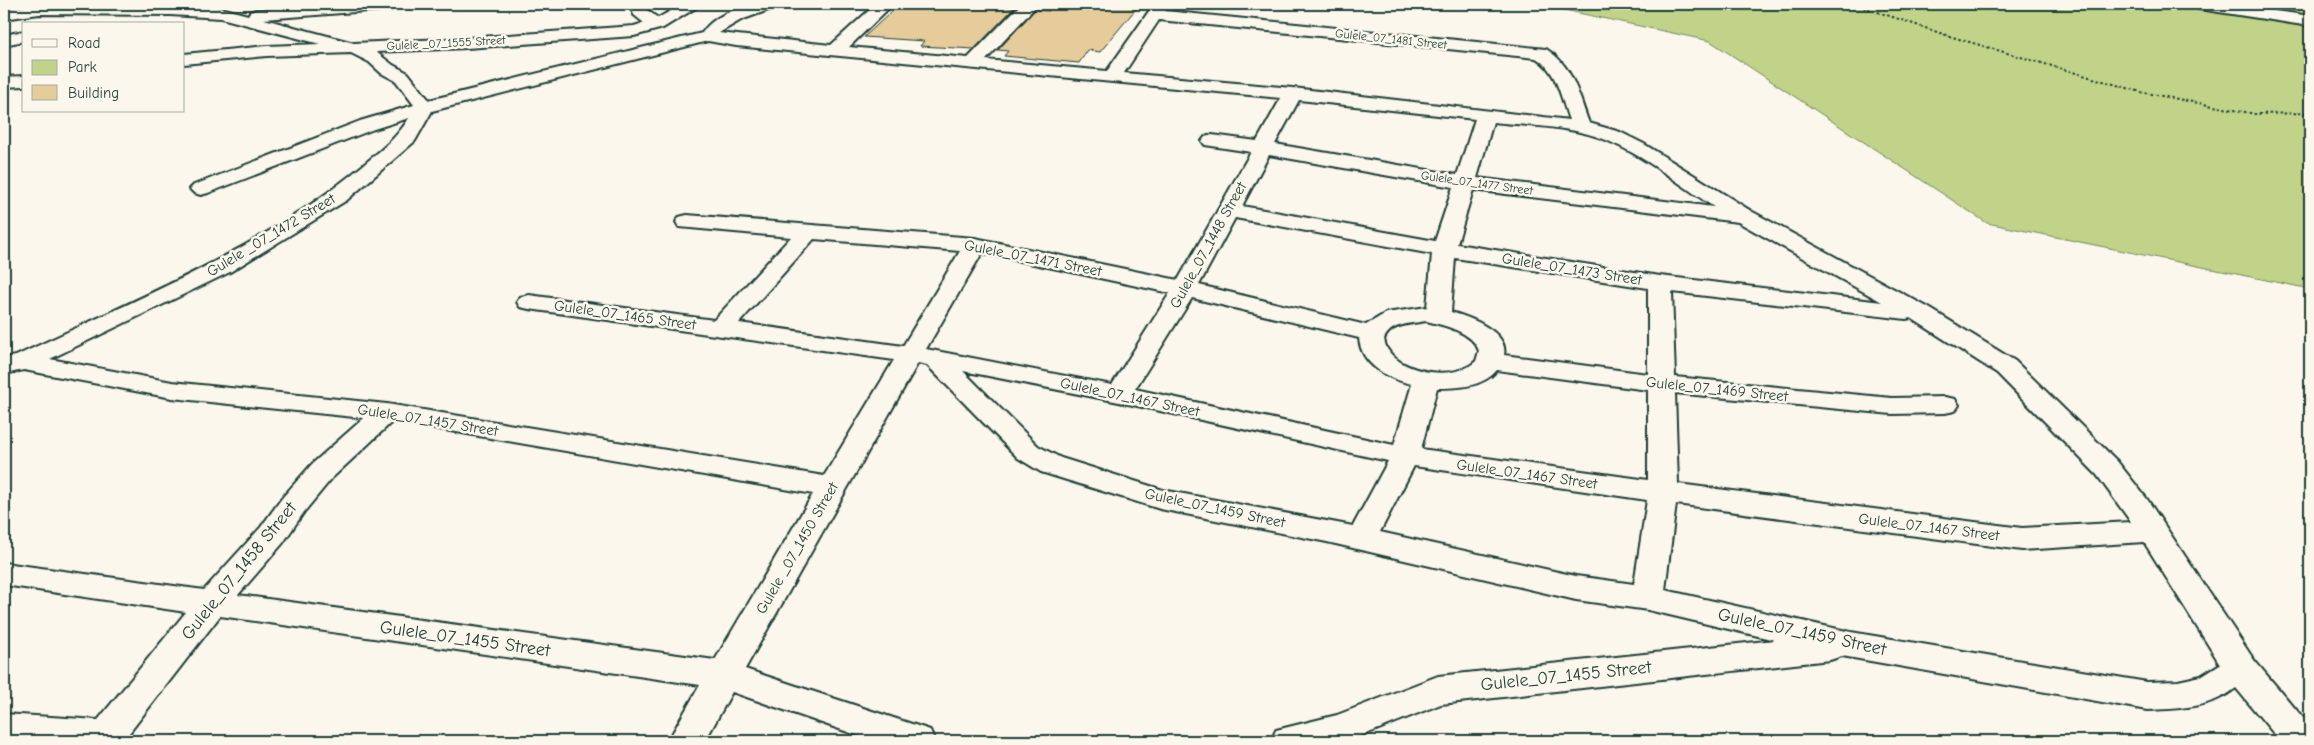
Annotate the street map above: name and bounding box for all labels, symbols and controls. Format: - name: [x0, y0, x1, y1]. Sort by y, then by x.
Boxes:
- legend: [22, 22, 185, 112]
- street label: Gulele_07_1481 Street: [1334, 26, 1448, 52]
- street label: Gulele _07_1555 Street: [386, 33, 506, 53]
- text: Road: [68, 34, 100, 52]
- text: Park: [68, 58, 97, 76]
- text: Building: [68, 84, 119, 102]
- street label: Gulele_07_1477 Street: [1420, 168, 1534, 198]
- street label: Gulele_07_1448 Street: [1166, 178, 1251, 311]
- street label: Gulele _07_1472 Street: [203, 189, 339, 281]
- street label: Gulele_07_1471 Street: [963, 236, 1104, 280]
- street label: Gulele_07_1473 Street: [1501, 249, 1644, 289]
- street label: Gulele_07_1465 Street: [553, 296, 698, 334]
- street label: Gulele_07_1467 Street: [1059, 373, 1202, 421]
- street label: Gulele_07_1469 Street: [1645, 373, 1790, 405]
- street label: Gulele_07_1457 Street: [356, 400, 500, 440]
- street label: Gulele_07_1467 Street: [1455, 455, 1599, 493]
- street label: Gulele _07_1450 Street: [752, 478, 842, 617]
- street label: Gulele_07_1459 Street: [1143, 484, 1287, 532]
- street label: Gulele_07_1458 Street: [177, 497, 302, 644]
- street label: Gulele_07_1467 Street: [1857, 509, 2001, 545]
- street label: Gulele_07_1459 Street: [1716, 604, 1889, 660]
- street label: Gulele_07_1455 Street: [379, 617, 552, 661]
- street label: Gulele_07_1455 Street: [1480, 656, 1653, 695]

